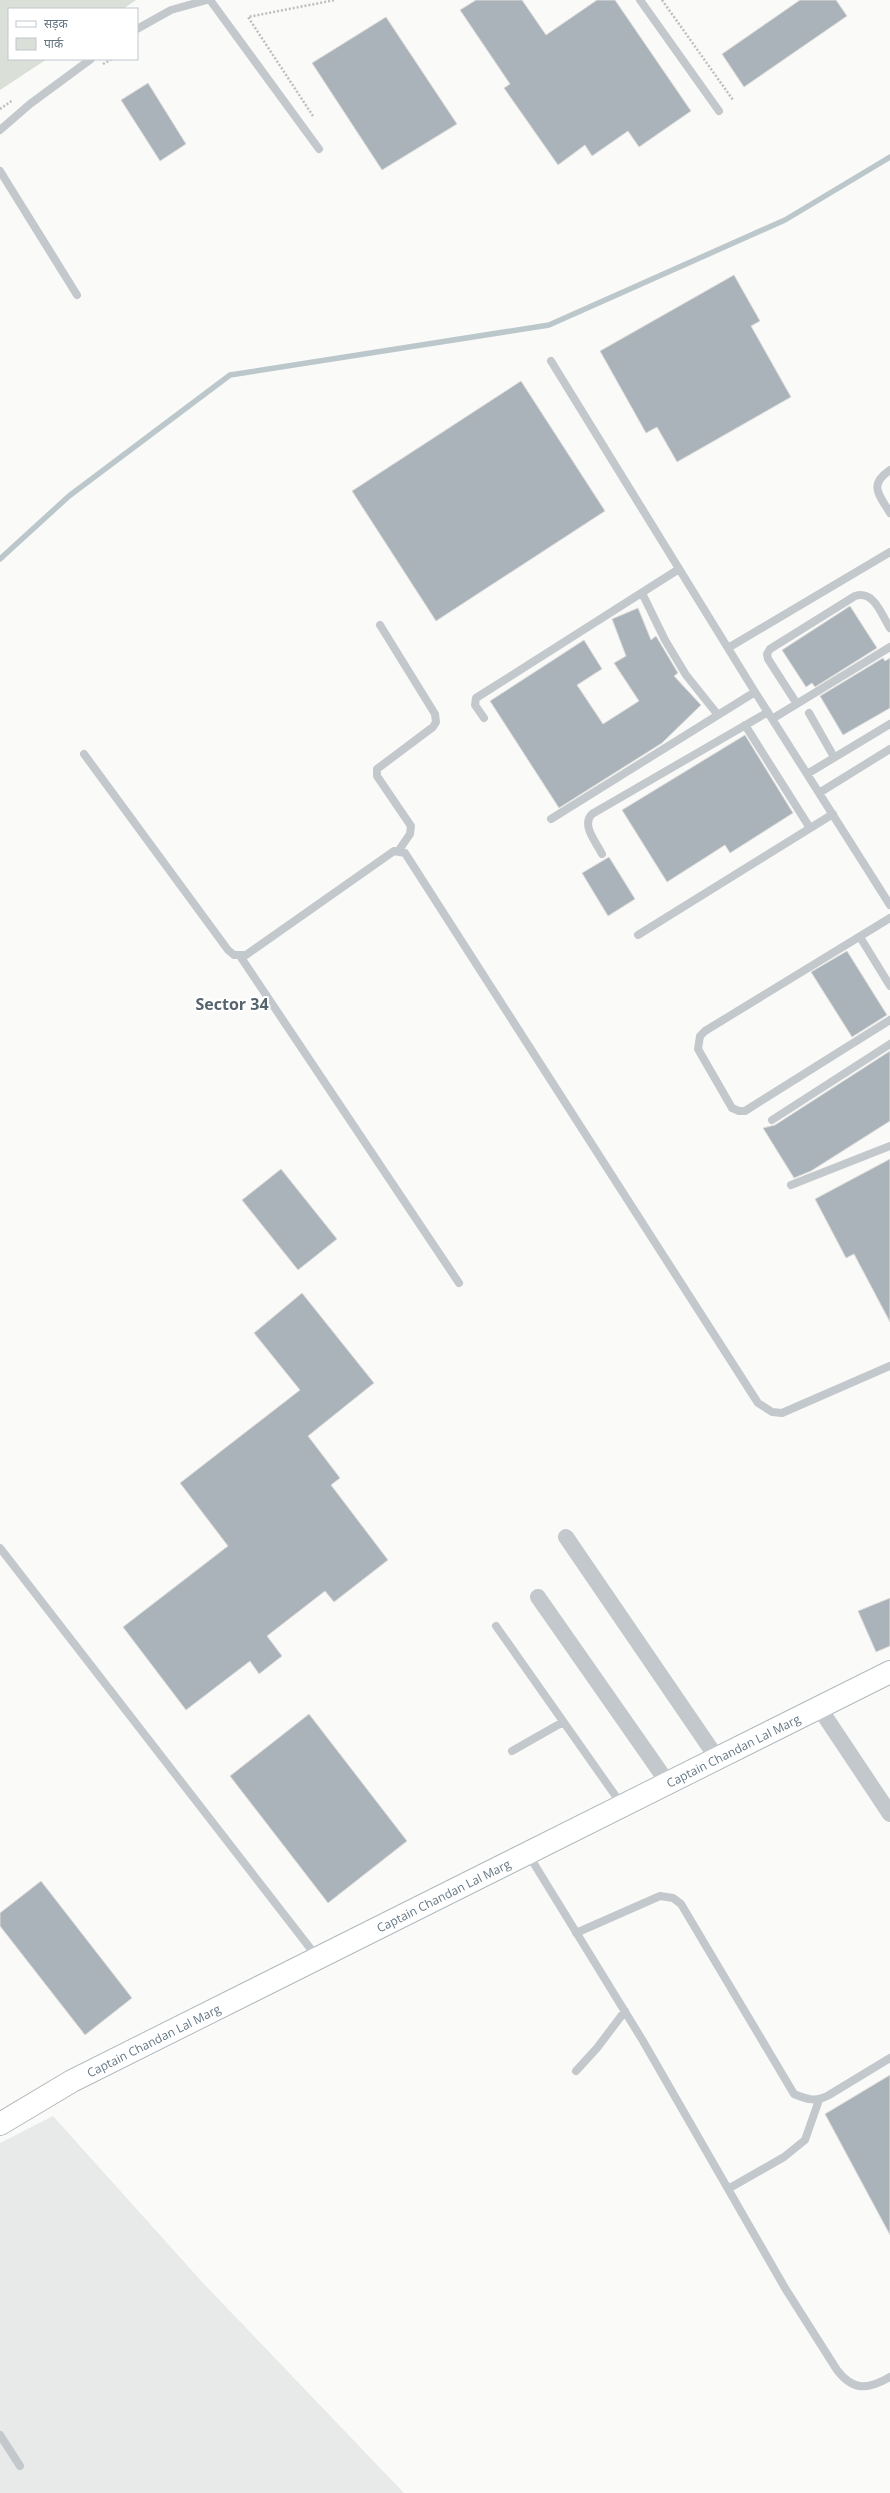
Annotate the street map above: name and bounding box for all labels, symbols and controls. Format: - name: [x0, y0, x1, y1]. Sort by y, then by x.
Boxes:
- legend: [8, 8, 138, 60]
- text: सड़क: [44, 15, 69, 32]
- text: पार्क: [44, 35, 64, 52]
- district label: Sector 34: [195, 993, 269, 1015]
- street label: Captain Chandan Lal Marg: [663, 1710, 803, 1791]
- street label: Captain Chandan Lal Marg: [374, 1855, 514, 1936]
- street label: Captain Chandan Lal Marg: [84, 1999, 224, 2081]

